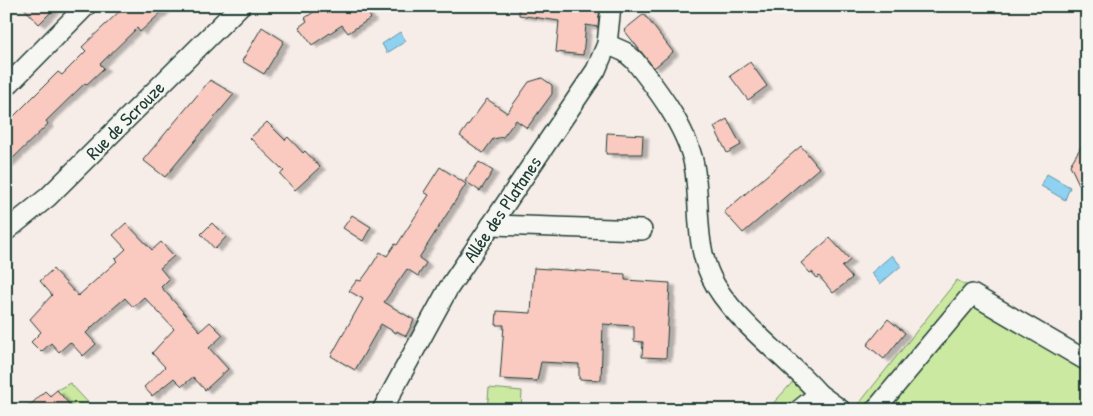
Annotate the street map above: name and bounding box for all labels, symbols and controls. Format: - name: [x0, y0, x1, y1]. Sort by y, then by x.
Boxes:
- street label: Rue de Scrouze: [80, 74, 171, 165]
- street label: Allée des Platanes: [457, 151, 547, 267]

